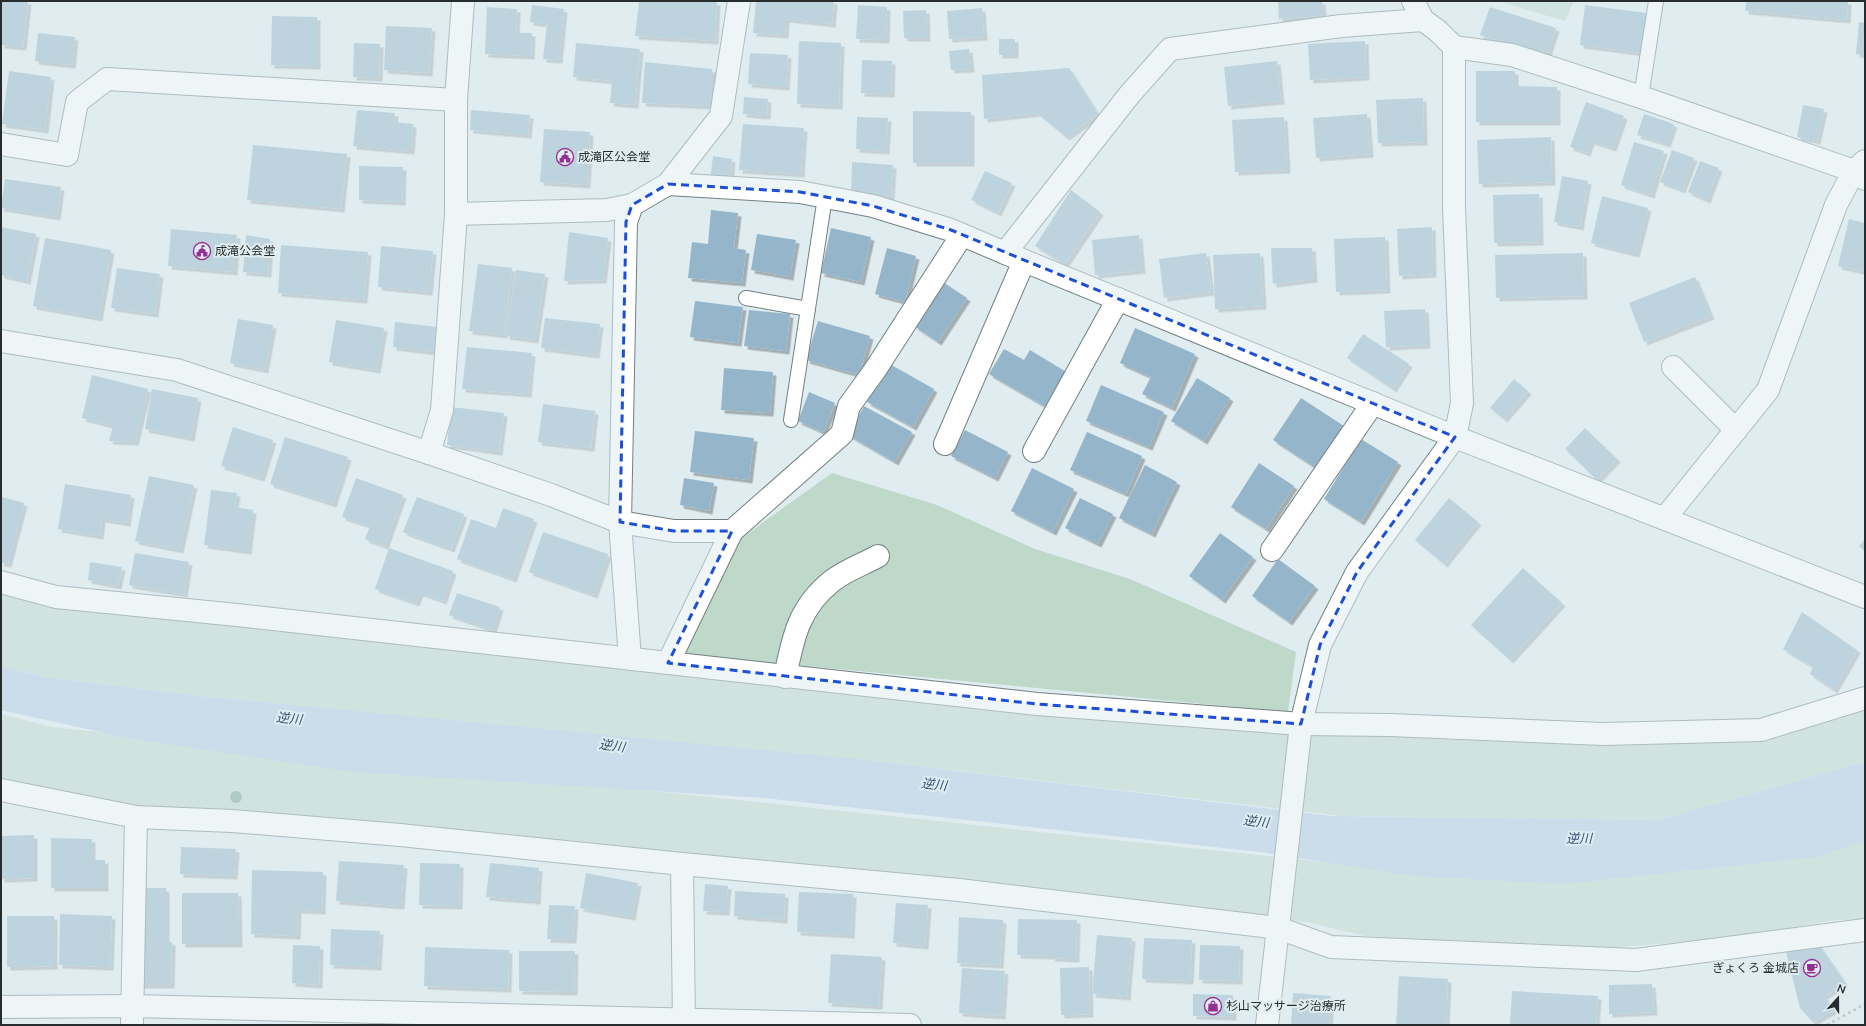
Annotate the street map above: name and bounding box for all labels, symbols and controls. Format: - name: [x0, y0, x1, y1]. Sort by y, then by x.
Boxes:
- public building icon: 成滝区公会堂: [555, 147, 575, 167]
- place label: 成滝区公会堂: [578, 149, 650, 165]
- public building icon: 成滝公会堂: [192, 241, 212, 261]
- place label: 成滝公会堂: [215, 243, 275, 259]
- water label: 逆川: [275, 709, 305, 729]
- water label: 逆川: [598, 735, 628, 757]
- water label: 逆川: [920, 775, 950, 796]
- water label: 逆川: [1242, 812, 1272, 833]
- water label: 逆川: [1566, 830, 1594, 848]
- cafe icon: ぎょくろ 金城店: [1802, 958, 1822, 978]
- place label: ぎょくろ 金城店: [1713, 960, 1799, 976]
- north arrow: [1818, 978, 1858, 1018]
- text: N: [1835, 981, 1848, 998]
- shop icon: 杉山マッサージ治療所: [1203, 996, 1223, 1016]
- place label: 杉山マッサージ治療所: [1226, 998, 1346, 1014]

